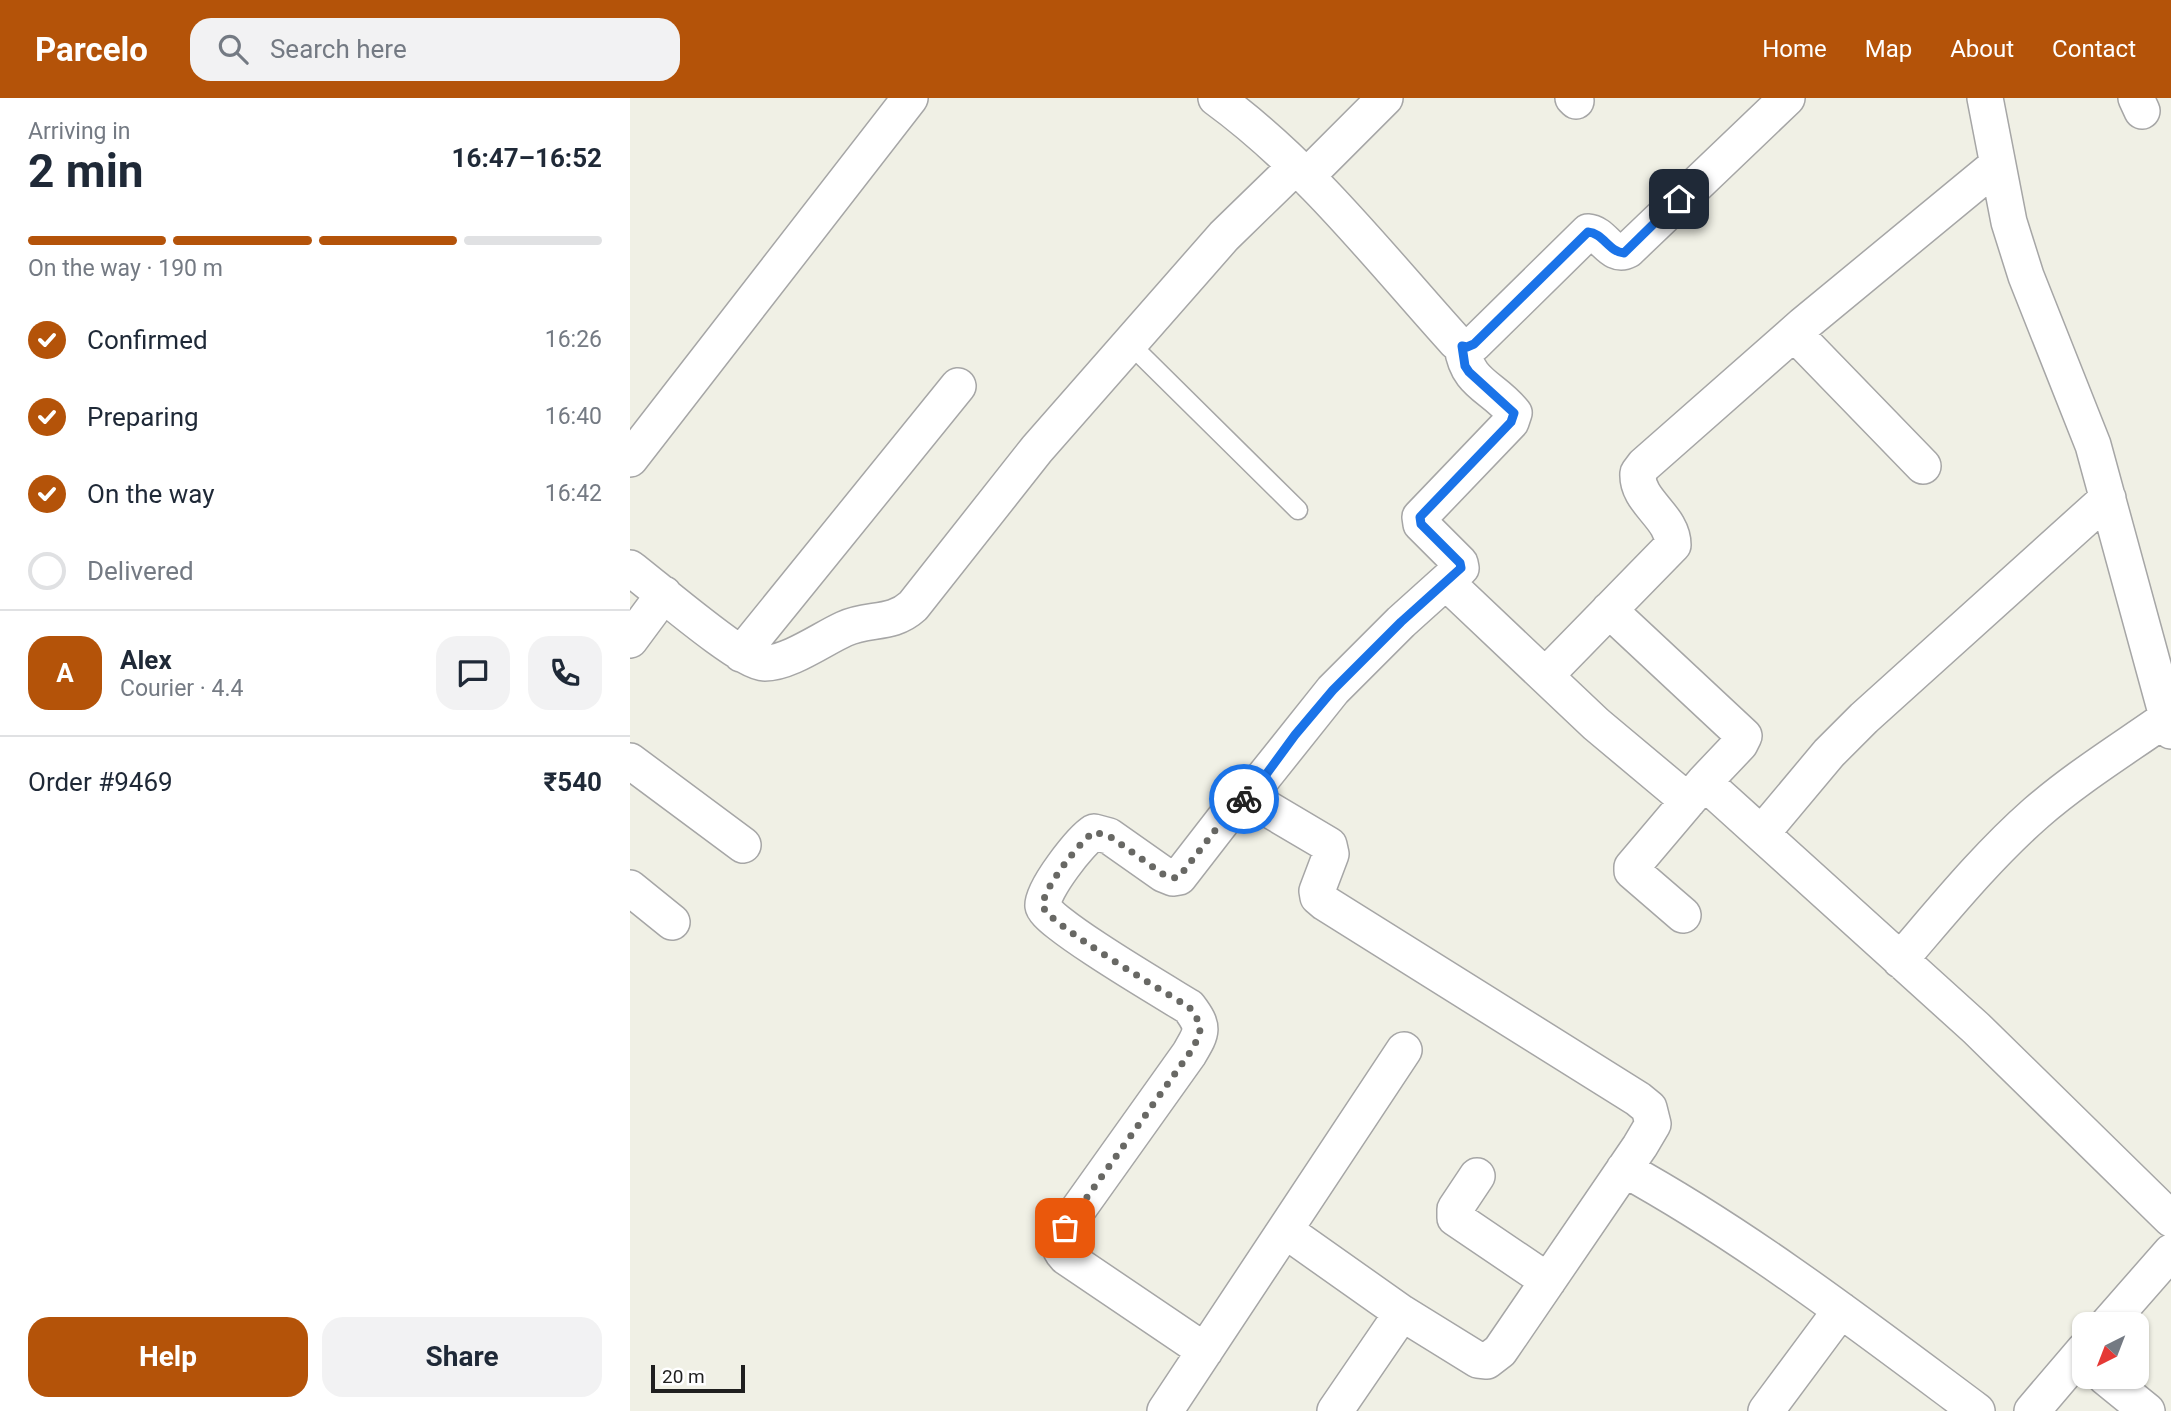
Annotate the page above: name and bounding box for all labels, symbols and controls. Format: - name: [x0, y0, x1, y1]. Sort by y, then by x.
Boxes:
- search box: [190, 18, 680, 81]
- text: Parcelo: [35, 30, 148, 69]
- icon: search: [214, 30, 252, 68]
- text: Search here: [270, 34, 407, 64]
- text: Home: [1762, 35, 1827, 63]
- text: Map: [1865, 35, 1912, 63]
- text: About: [1950, 35, 2014, 63]
- text: Contact: [2052, 35, 2136, 63]
- text: Arriving in: [28, 118, 131, 145]
- text: 16:47–16:52: [452, 143, 602, 173]
- text: 2 min: [28, 144, 144, 198]
- pin: [1649, 169, 1709, 229]
- icon: home: [1660, 180, 1698, 218]
- text: On the way · 190 m: [28, 255, 223, 282]
- icon: check: [28, 321, 66, 359]
- text: Confirmed: [87, 325, 208, 355]
- text: 16:26: [545, 326, 602, 353]
- icon: check: [28, 398, 66, 436]
- text: Preparing: [87, 402, 199, 432]
- text: 16:40: [545, 403, 602, 430]
- icon: check: [28, 475, 66, 513]
- text: On the way: [87, 479, 215, 509]
- text: 16:42: [545, 480, 602, 507]
- text: Delivered: [87, 556, 194, 586]
- button: chat: [436, 636, 510, 710]
- button: phone: [528, 636, 602, 710]
- text: Alex: [120, 645, 172, 675]
- text: A: [56, 658, 74, 688]
- text: Courier · 4.4: [120, 675, 243, 702]
- courier: [1209, 764, 1279, 834]
- text: Order #9469: [28, 767, 173, 797]
- text: ₹540: [544, 767, 602, 797]
- icon: bike: [1225, 780, 1263, 818]
- pin: [1035, 1198, 1095, 1258]
- icon: bag: [1046, 1209, 1084, 1247]
- north arrow: [2072, 1312, 2149, 1390]
- map controls: [2072, 1312, 2149, 1389]
- button: Help: [28, 1317, 308, 1397]
- button: Share: [322, 1317, 602, 1397]
- scale bar: [651, 1362, 746, 1394]
- text: 20 m: [662, 1365, 705, 1388]

